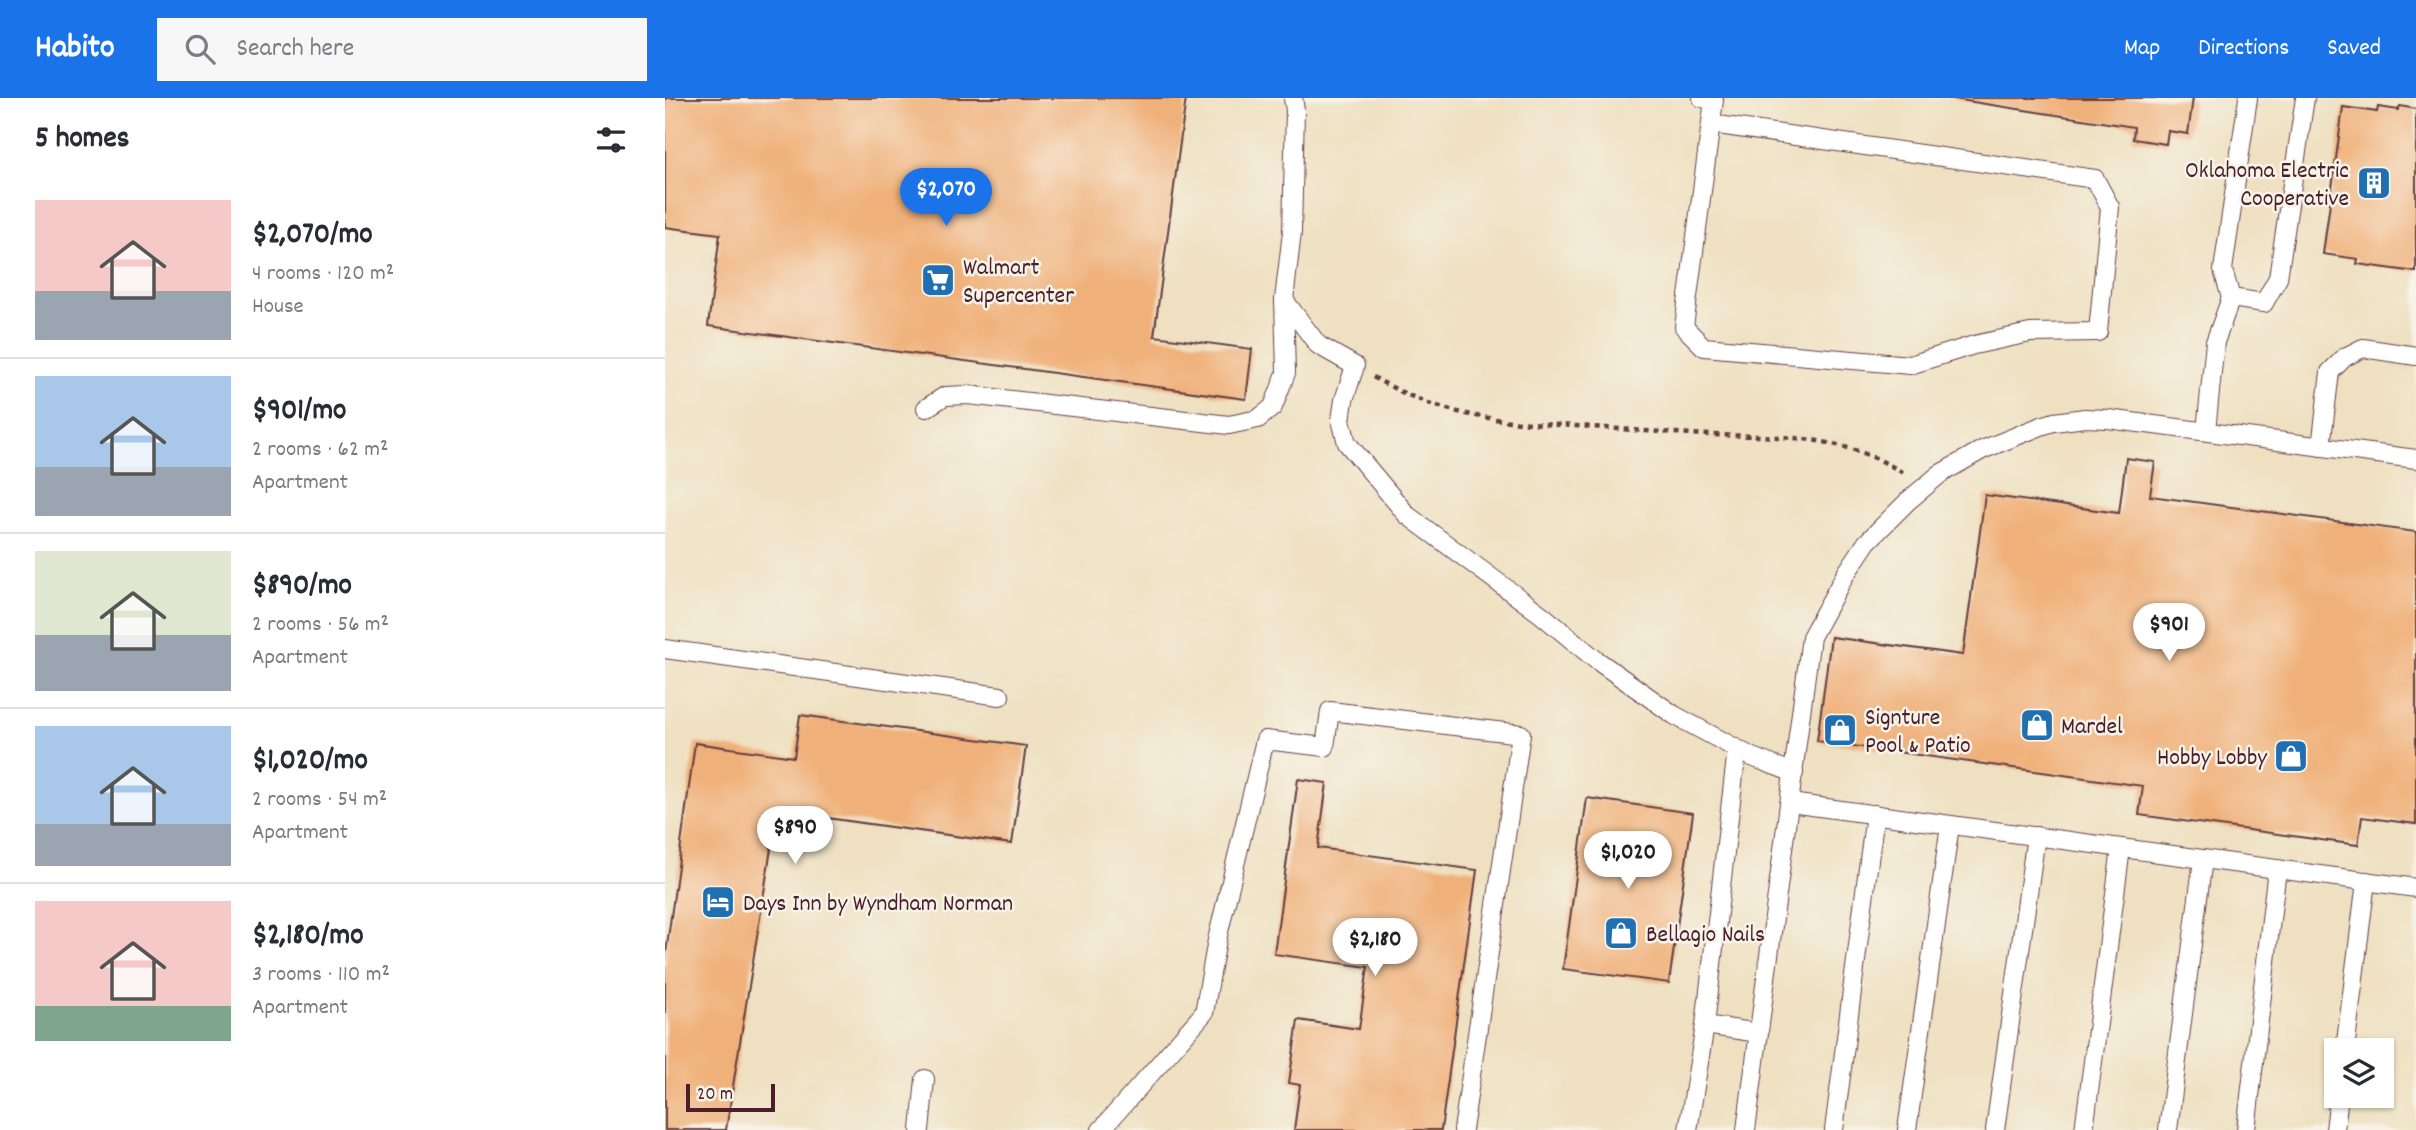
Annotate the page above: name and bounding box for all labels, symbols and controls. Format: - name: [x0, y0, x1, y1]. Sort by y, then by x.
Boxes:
- search box: [157, 18, 647, 81]
- text: Habito: [35, 26, 115, 73]
- icon: search: [181, 30, 219, 68]
- text: Search here: [237, 31, 354, 68]
- text: Map: [2124, 32, 2160, 66]
- text: Directions: [2198, 32, 2289, 66]
- text: Saved: [2327, 32, 2381, 66]
- text: 5 homes: [35, 119, 129, 162]
- icon: filters: [592, 121, 630, 159]
- place label: Oklahoma Electric Cooperative: [2185, 155, 2349, 217]
- building icon: Oklahoma Electric Cooperative: [2355, 164, 2393, 202]
- pin: $2,070: [889, 169, 1003, 228]
- text: $2,070: [916, 174, 976, 207]
- text: $2,070/mo: [252, 215, 373, 258]
- icon: home: [91, 228, 175, 312]
- place label: Walmart Supercenter: [963, 252, 1074, 314]
- text: 4 rooms · 120 m²: [252, 258, 394, 291]
- supermarket icon: Walmart Supercenter: [919, 261, 957, 299]
- text: House: [252, 291, 304, 324]
- text: $901/mo: [252, 391, 346, 434]
- icon: home: [91, 404, 175, 488]
- text: 2 rooms · 62 m²: [252, 434, 388, 467]
- text: Apartment: [252, 467, 348, 500]
- text: $890/mo: [252, 566, 352, 609]
- icon: home: [91, 579, 175, 663]
- pin: $901: [2128, 603, 2210, 663]
- text: 2 rooms · 56 m²: [252, 609, 389, 642]
- text: $901: [2149, 609, 2189, 642]
- text: Apartment: [252, 642, 348, 675]
- place label: Signture Pool & Patio: [1865, 702, 1971, 764]
- shop icon: Mardel: [2018, 706, 2056, 744]
- shop icon: Signture Pool & Patio: [1821, 711, 1859, 749]
- place label: Mardel: [2061, 711, 2123, 745]
- shop icon: Hobby Lobby: [2272, 737, 2310, 775]
- text: $1,020/mo: [252, 741, 368, 784]
- place label: Hobby Lobby: [2157, 742, 2268, 776]
- icon: home: [91, 754, 175, 838]
- text: 2 rooms · 54 m²: [252, 784, 387, 817]
- pin: $890: [754, 806, 836, 866]
- text: $890: [773, 812, 817, 845]
- text: Apartment: [252, 817, 348, 850]
- pin: $1,020: [1571, 832, 1685, 891]
- text: $1,020: [1600, 837, 1656, 870]
- hotel icon: Days Inn by Wyndham Norman: [699, 883, 737, 921]
- place label: Days Inn by Wyndham Norman: [743, 888, 1013, 922]
- shop icon: Bellagio Nails: [1602, 914, 1640, 952]
- text: $2,180/mo: [252, 916, 363, 959]
- pin: $2,180: [1318, 918, 1432, 978]
- place label: Bellagio Nails: [1646, 919, 1765, 953]
- text: $2,180: [1349, 924, 1401, 957]
- icon: home: [91, 929, 175, 1013]
- text: 3 rooms · 110 m²: [252, 959, 390, 992]
- text: Apartment: [252, 992, 348, 1025]
- map controls: [2324, 1038, 2394, 1108]
- button: layers: [2324, 1038, 2394, 1108]
- scale bar: [686, 1081, 775, 1113]
- text: 20 m: [697, 1082, 733, 1109]

